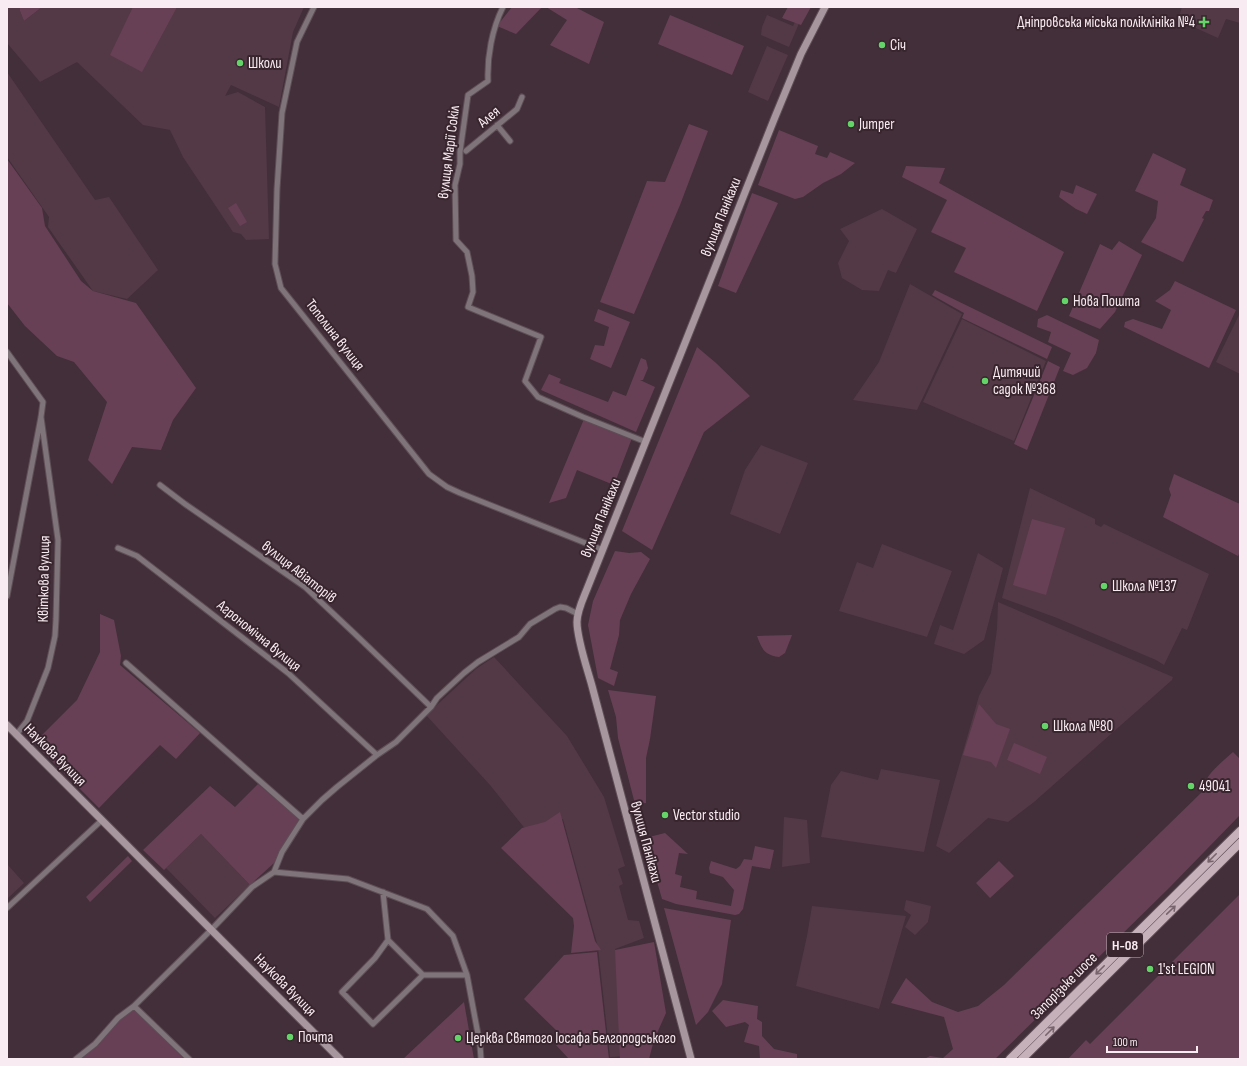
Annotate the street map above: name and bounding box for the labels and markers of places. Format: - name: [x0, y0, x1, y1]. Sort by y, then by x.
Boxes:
- place label: Дніпровська міська поліклініка №4: [1017, 13, 1195, 32]
- marker: Дніпровська міська поліклініка №4: [1198, 16, 1210, 28]
- place label: Січ: [890, 36, 906, 55]
- marker: Січ: [877, 40, 887, 50]
- place label: Школи: [248, 54, 281, 73]
- marker: Школи: [235, 58, 245, 68]
- place label: Jumper: [858, 115, 895, 134]
- marker: Jumper: [846, 119, 856, 129]
- place label: Нова Пошта: [1073, 292, 1140, 311]
- marker: Нова Пошта: [1060, 296, 1070, 306]
- place label: Дитячий садок №368: [993, 363, 1056, 399]
- marker: Дитячий садок №368: [980, 376, 990, 386]
- place label: Школа №137: [1112, 577, 1176, 596]
- marker: Школа №137: [1099, 581, 1109, 591]
- place label: Школа №80: [1053, 717, 1113, 736]
- marker: Школа №80: [1040, 721, 1050, 731]
- place label: 49041: [1199, 777, 1231, 796]
- marker: 49041: [1186, 781, 1196, 791]
- place label: Vector studio: [673, 806, 740, 825]
- marker: Vector studio: [660, 810, 670, 820]
- place label: 1'st LEGION: [1158, 960, 1215, 979]
- marker: 1'st LEGION: [1145, 964, 1155, 974]
- place label: Почта: [298, 1028, 333, 1047]
- place label: Церква Святого Іосафа Белгородського: [466, 1029, 676, 1048]
- marker: Почта: [285, 1032, 295, 1042]
- marker: Церква Святого Іосафа Белгородського: [453, 1033, 463, 1043]

